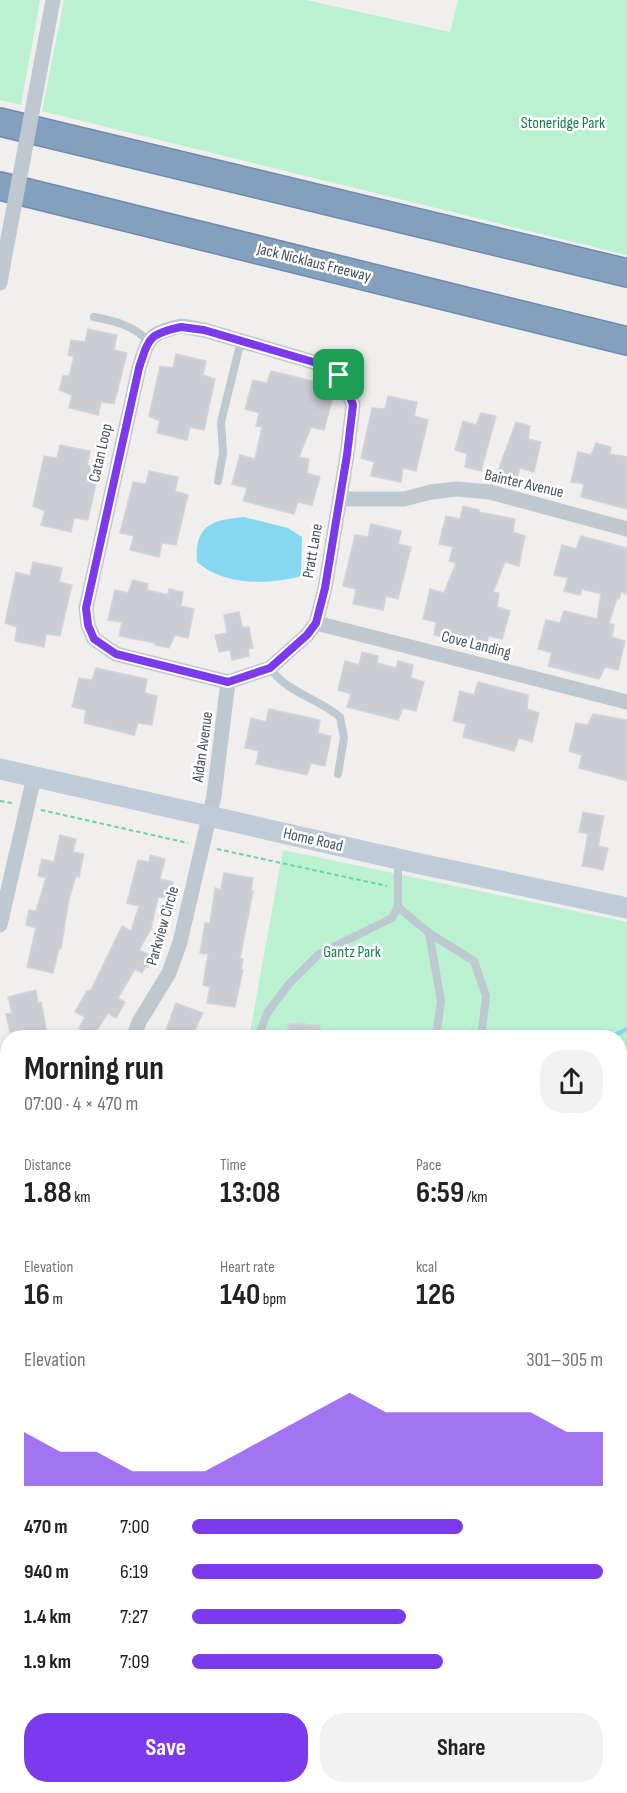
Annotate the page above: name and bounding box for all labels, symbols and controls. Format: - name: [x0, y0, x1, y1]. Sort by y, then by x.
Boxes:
- park label: Stoneridge Park: [521, 114, 605, 133]
- street label: Jack Nicklaus Freeway: [254, 239, 373, 286]
- pin: [313, 349, 364, 400]
- icon: arrive: [322, 358, 355, 391]
- street label: Catan Loop: [85, 422, 117, 484]
- street label: Bainter Avenue: [483, 466, 565, 502]
- street label: Pratt Lane: [299, 522, 327, 580]
- street label: Cove Landing: [439, 627, 513, 663]
- street label: Aidan Avenue: [189, 710, 217, 785]
- street label: Home Road: [281, 824, 345, 856]
- street label: Parkview Circle: [143, 884, 183, 968]
- park label: Gantz Park: [323, 943, 381, 962]
- text: Morning run: [24, 1049, 164, 1089]
- button: share: [540, 1050, 603, 1113]
- text: 07:00 · 4 × 470 m: [24, 1092, 138, 1116]
- text: Distance: [24, 1156, 71, 1175]
- text: Time: [220, 1156, 246, 1175]
- text: Pace: [416, 1156, 441, 1175]
- text: 1.88: [24, 1175, 72, 1211]
- text: 13:08: [220, 1175, 280, 1211]
- text: 6:59: [416, 1175, 464, 1211]
- text: km: [72, 1188, 91, 1207]
- text: /km: [464, 1188, 488, 1207]
- text: Elevation: [24, 1258, 73, 1277]
- text: Heart rate: [220, 1258, 275, 1277]
- text: kcal: [416, 1258, 437, 1277]
- text: 16: [24, 1277, 50, 1313]
- text: 140: [220, 1277, 260, 1313]
- text: 126: [416, 1277, 455, 1313]
- text: m: [50, 1290, 63, 1309]
- text: bpm: [260, 1290, 286, 1309]
- text: Elevation: [24, 1348, 86, 1372]
- text: 301–305 m: [526, 1348, 603, 1372]
- text: 470 m: [24, 1515, 68, 1539]
- text: 7:00: [120, 1515, 149, 1539]
- text: 940 m: [24, 1560, 69, 1584]
- text: 6:19: [120, 1560, 148, 1584]
- text: 1.4 km: [24, 1605, 71, 1629]
- text: 7:27: [120, 1605, 148, 1629]
- text: 1.9 km: [24, 1650, 71, 1674]
- text: 7:09: [120, 1650, 149, 1674]
- button: Save: [24, 1713, 308, 1782]
- button: Share: [320, 1713, 603, 1782]

